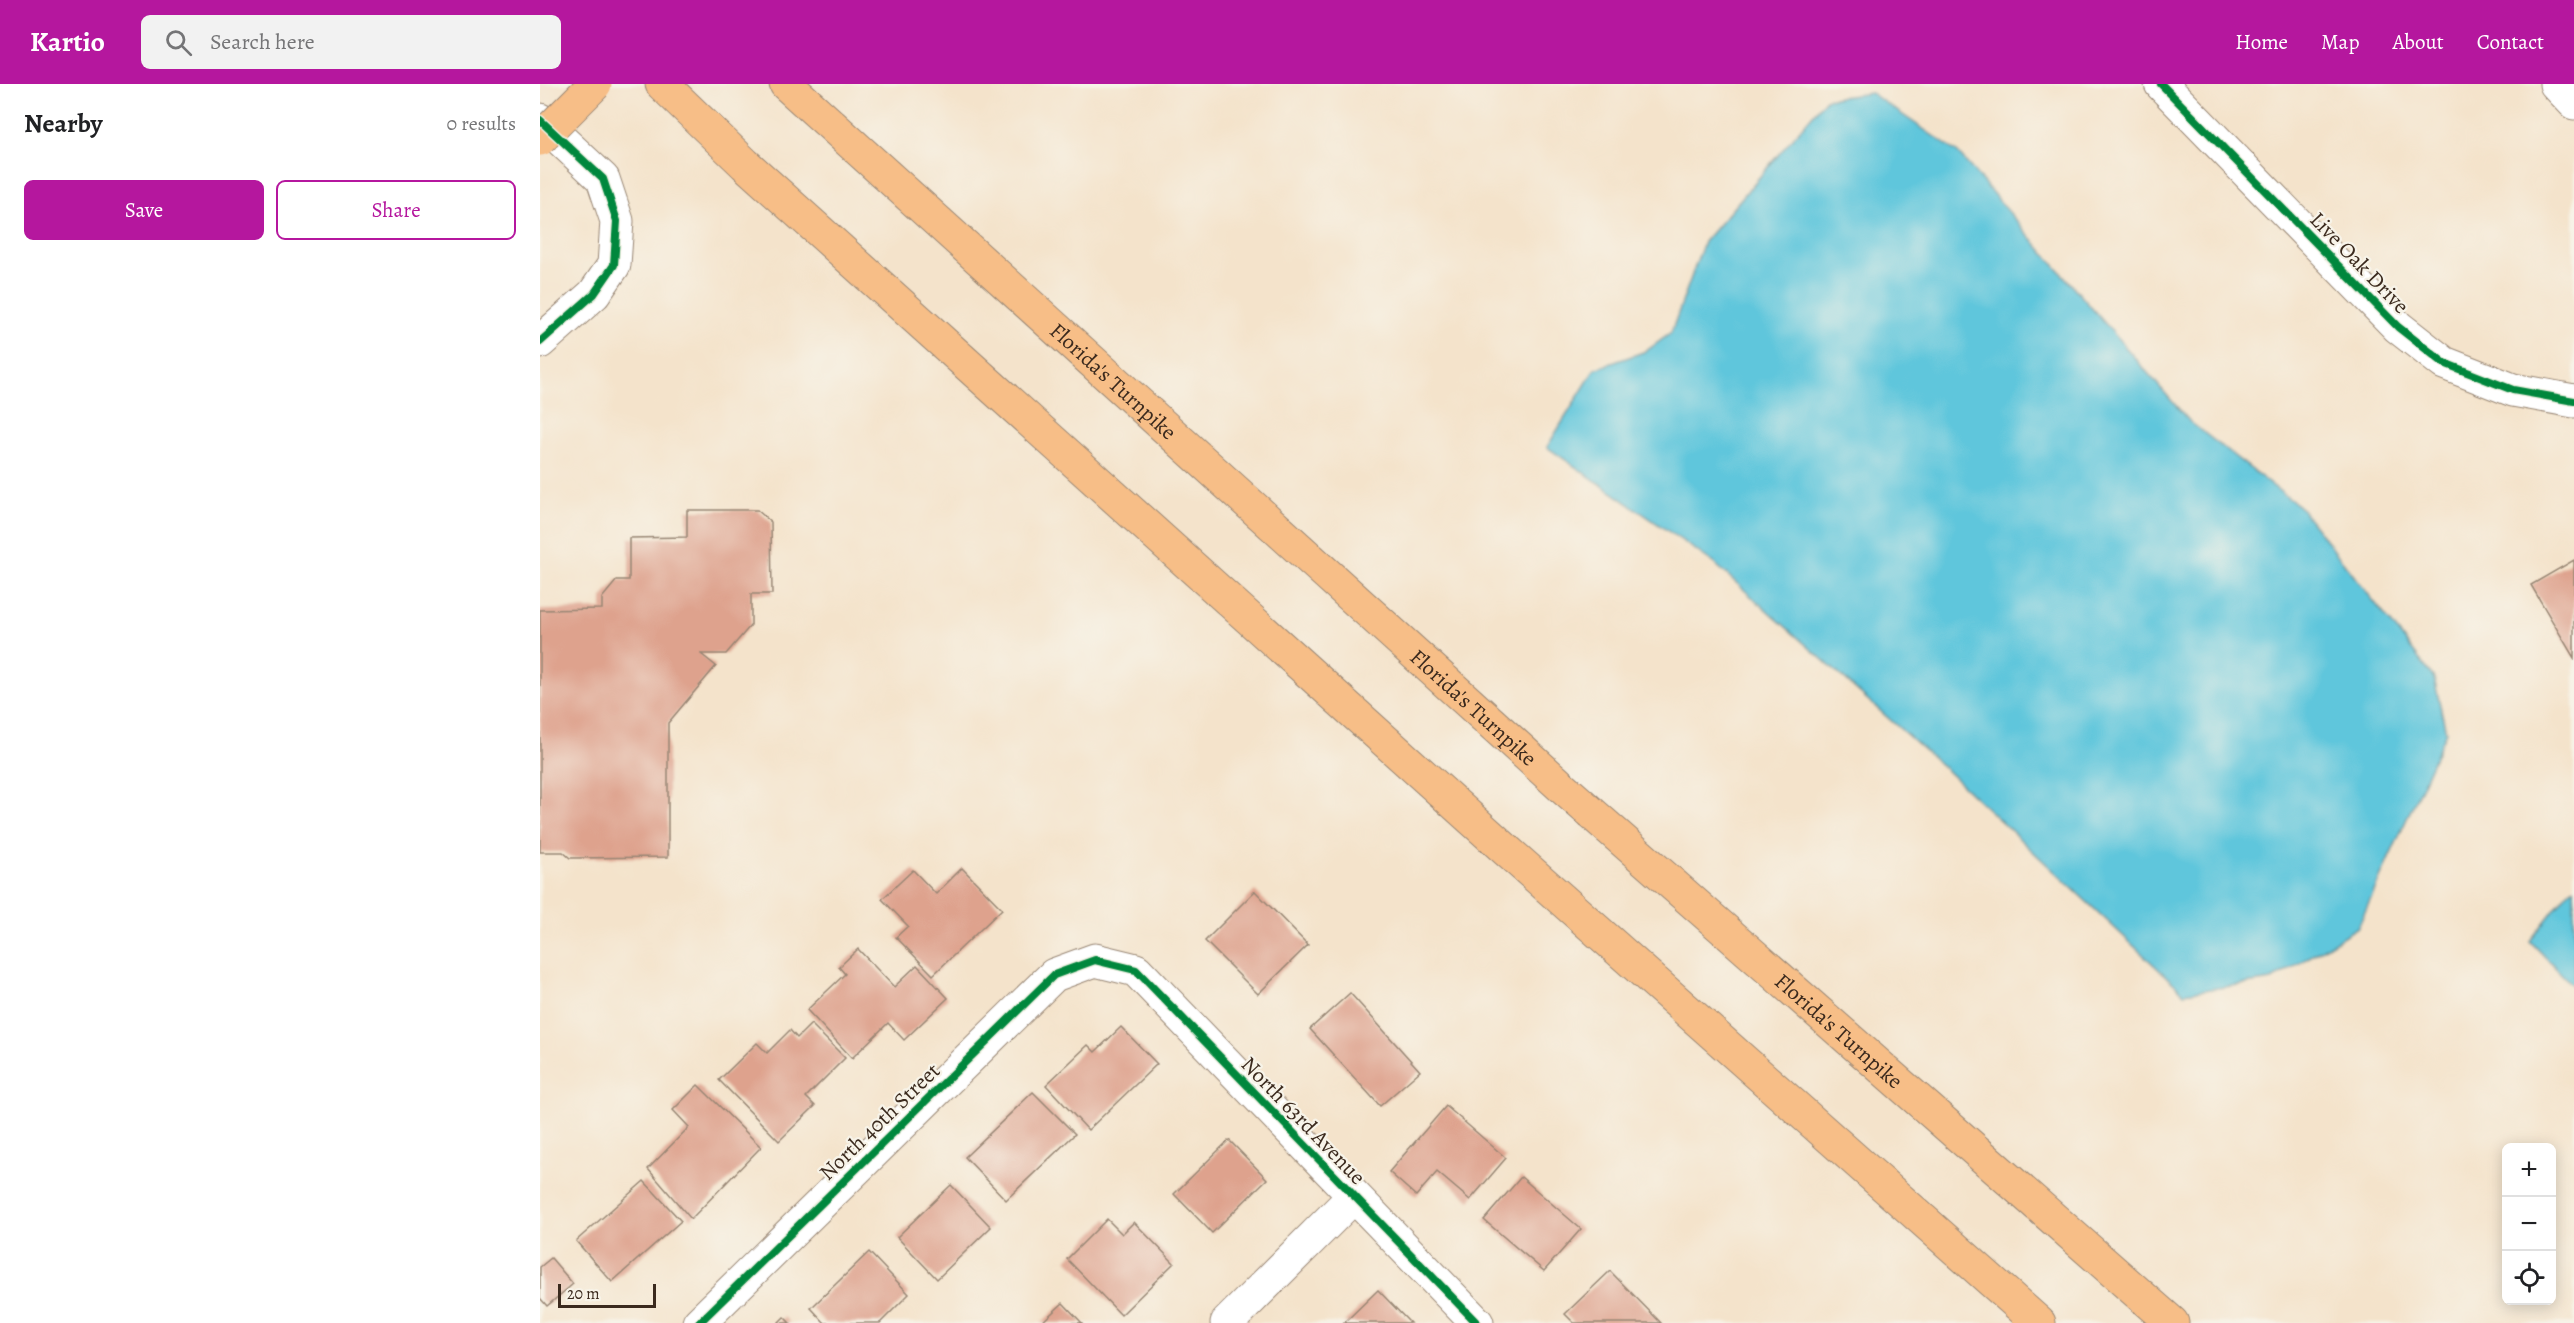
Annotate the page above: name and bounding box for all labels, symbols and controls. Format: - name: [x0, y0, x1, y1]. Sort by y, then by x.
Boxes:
- search box: [141, 15, 561, 69]
- text: Kartio: [30, 23, 105, 61]
- icon: search: [162, 26, 195, 59]
- text: Search here: [210, 27, 315, 57]
- text: Home: [2235, 28, 2288, 56]
- text: Map: [2321, 28, 2359, 56]
- text: About: [2392, 28, 2444, 56]
- text: Contact: [2477, 28, 2544, 56]
- text: Nearby: [24, 106, 103, 141]
- text: 0 results: [447, 110, 516, 137]
- button: Save: [24, 180, 264, 240]
- button: Share: [276, 180, 516, 240]
- street label: Live Oak Drive: [2303, 205, 2416, 320]
- street label: Florida's Turnpike: [1043, 316, 1183, 447]
- street label: Florida's Turnpike: [1403, 642, 1543, 773]
- street label: Florida's Turnpike: [1768, 967, 1909, 1096]
- street label: North 63rd Avenue: [1234, 1050, 1372, 1191]
- street label: North 40th Street: [813, 1056, 947, 1187]
- map controls: [2502, 1143, 2556, 1305]
- button: +: [2502, 1143, 2556, 1197]
- button: −: [2502, 1197, 2556, 1251]
- button: locate: [2502, 1251, 2556, 1305]
- scale bar: [558, 1281, 656, 1308]
- text: 20 m: [567, 1283, 600, 1305]

